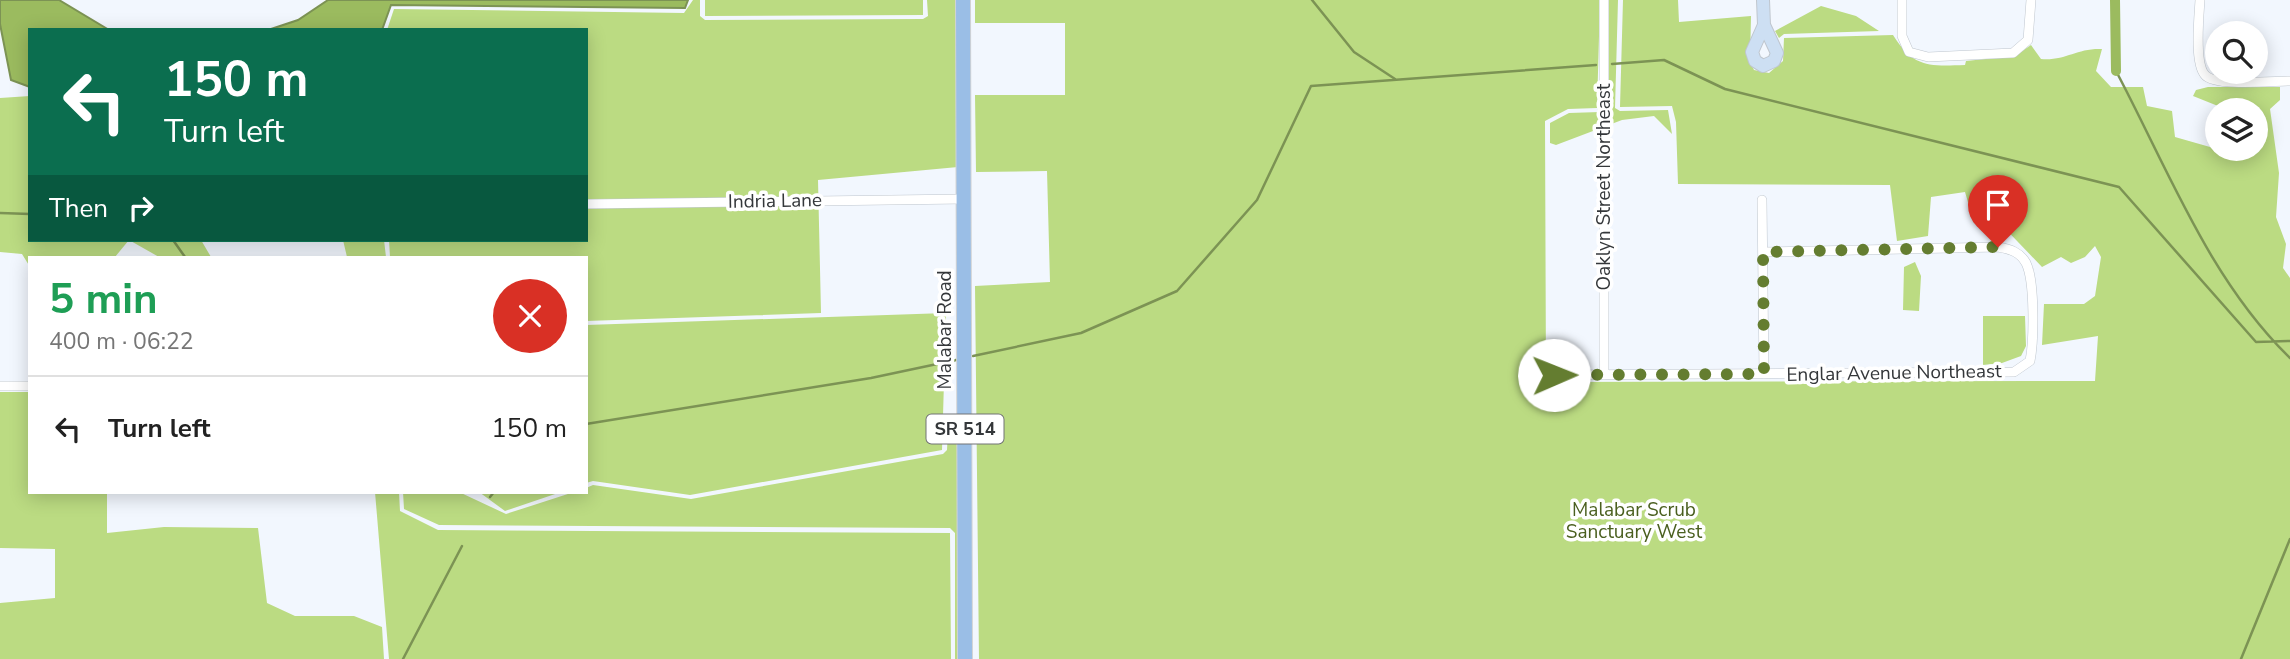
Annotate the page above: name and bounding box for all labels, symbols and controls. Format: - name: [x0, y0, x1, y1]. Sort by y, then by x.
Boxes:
- map controls: [2205, 21, 2268, 161]
- button: search: [2205, 21, 2268, 84]
- text: 150 m: [164, 46, 308, 113]
- icon: left: [49, 56, 140, 147]
- street label: Oaklyn Street Northeast: [1591, 83, 1617, 290]
- button: layers: [2205, 98, 2268, 161]
- text: Turn left: [164, 110, 284, 153]
- pin: [1968, 175, 2028, 247]
- icon: arrive: [1979, 186, 2017, 224]
- street label: Indria Lane: [728, 187, 822, 215]
- icon: right: [122, 189, 160, 227]
- text: Then: [49, 191, 108, 226]
- street label: Malabar Road: [932, 270, 958, 390]
- text: 5 min: [49, 271, 158, 328]
- button: close: [493, 279, 567, 353]
- text: 400 m · 06:22: [49, 326, 194, 357]
- position arrow: [1517, 338, 1591, 412]
- street label: Englar Avenue Northeast: [1786, 358, 2002, 388]
- icon: left: [49, 410, 87, 448]
- text: Turn left: [108, 411, 211, 446]
- text: 150 m: [491, 411, 567, 446]
- road number: SR 514: [926, 414, 1004, 444]
- park label: Malabar Scrub Sanctuary West: [1566, 497, 1703, 545]

